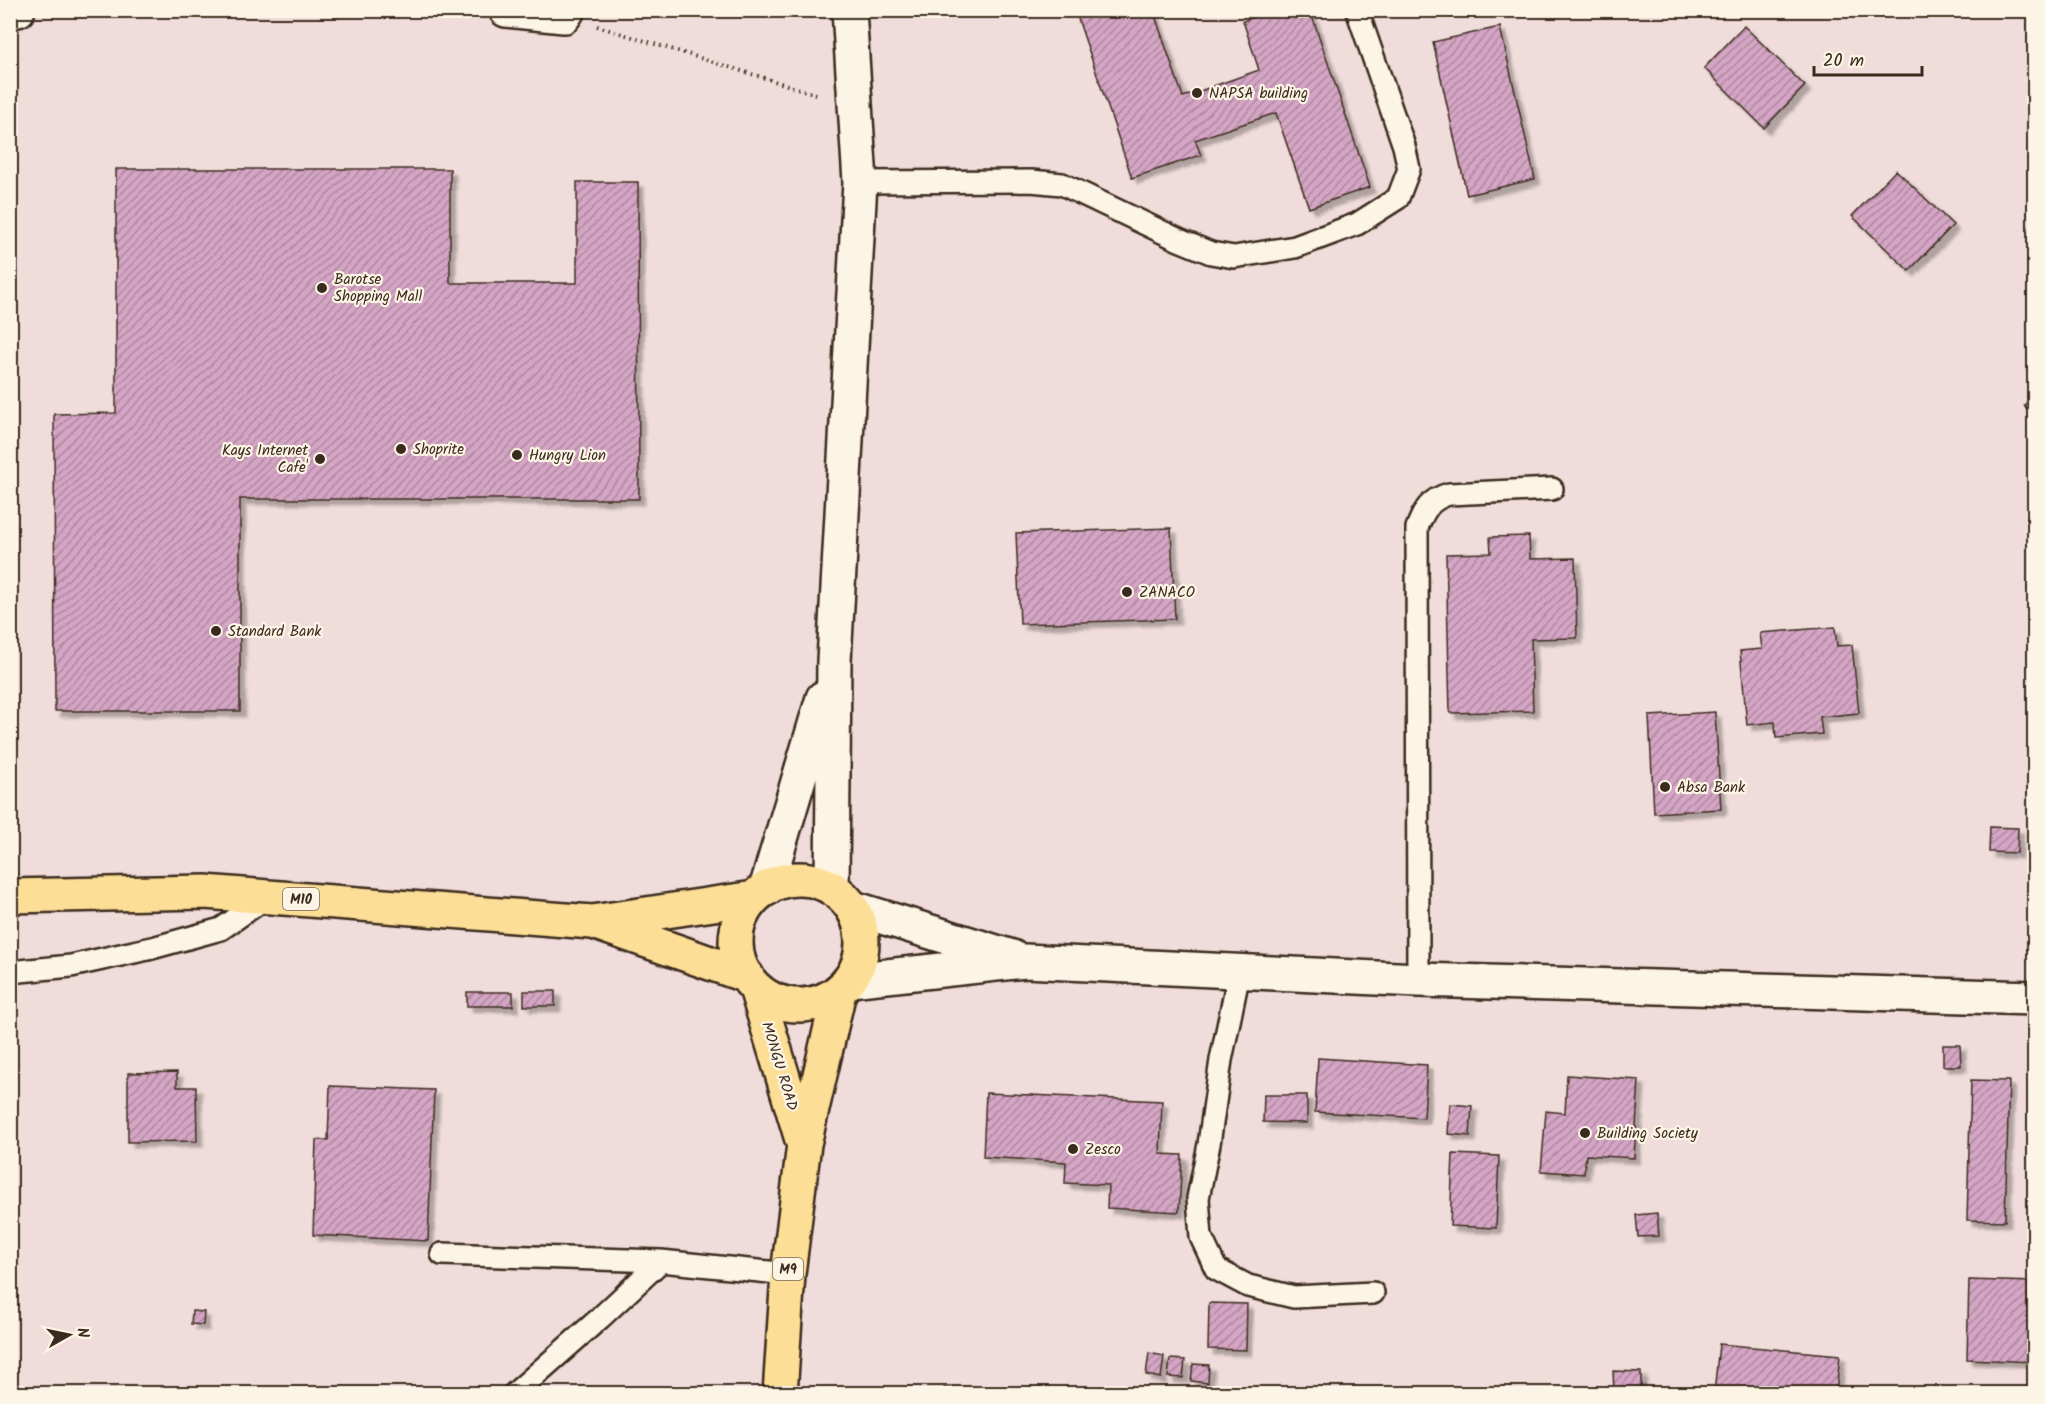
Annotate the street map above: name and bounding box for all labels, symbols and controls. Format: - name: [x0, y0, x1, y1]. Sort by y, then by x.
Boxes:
- scale bar: [1814, 39, 1922, 77]
- text: 20 m: [1823, 47, 1864, 76]
- place label: NAPSA building: [1209, 82, 1308, 106]
- marker: NAPSA building: [1190, 86, 1204, 100]
- place label: Barotse Shopping Mall: [334, 268, 422, 309]
- marker: Barotse Shopping Mall: [315, 281, 329, 295]
- place label: Shoprite: [413, 438, 464, 462]
- place label: Kays Internet Cafe': [222, 439, 309, 480]
- marker: Shoprite: [394, 442, 408, 456]
- place label: Hungry Lion: [529, 444, 606, 468]
- marker: Hungry Lion: [510, 448, 524, 462]
- marker: Kays Internet Cafe': [313, 452, 327, 466]
- place label: ZANACO: [1139, 581, 1195, 605]
- marker: ZANACO: [1120, 585, 1134, 599]
- place label: Standard Bank: [228, 620, 322, 644]
- marker: Standard Bank: [209, 624, 223, 638]
- place label: Absa Bank: [1677, 776, 1746, 800]
- marker: Absa Bank: [1658, 780, 1672, 794]
- road number: M10: [283, 888, 319, 910]
- street label: MONGU ROAD: [754, 1019, 804, 1114]
- place label: Building Society: [1597, 1122, 1699, 1146]
- marker: Building Society: [1578, 1126, 1592, 1140]
- place label: Zesco: [1085, 1138, 1121, 1162]
- marker: Zesco: [1066, 1142, 1080, 1156]
- road number: M9: [773, 1258, 803, 1280]
- north arrow: [39, 1305, 99, 1365]
- text: N: [69, 1326, 95, 1340]

